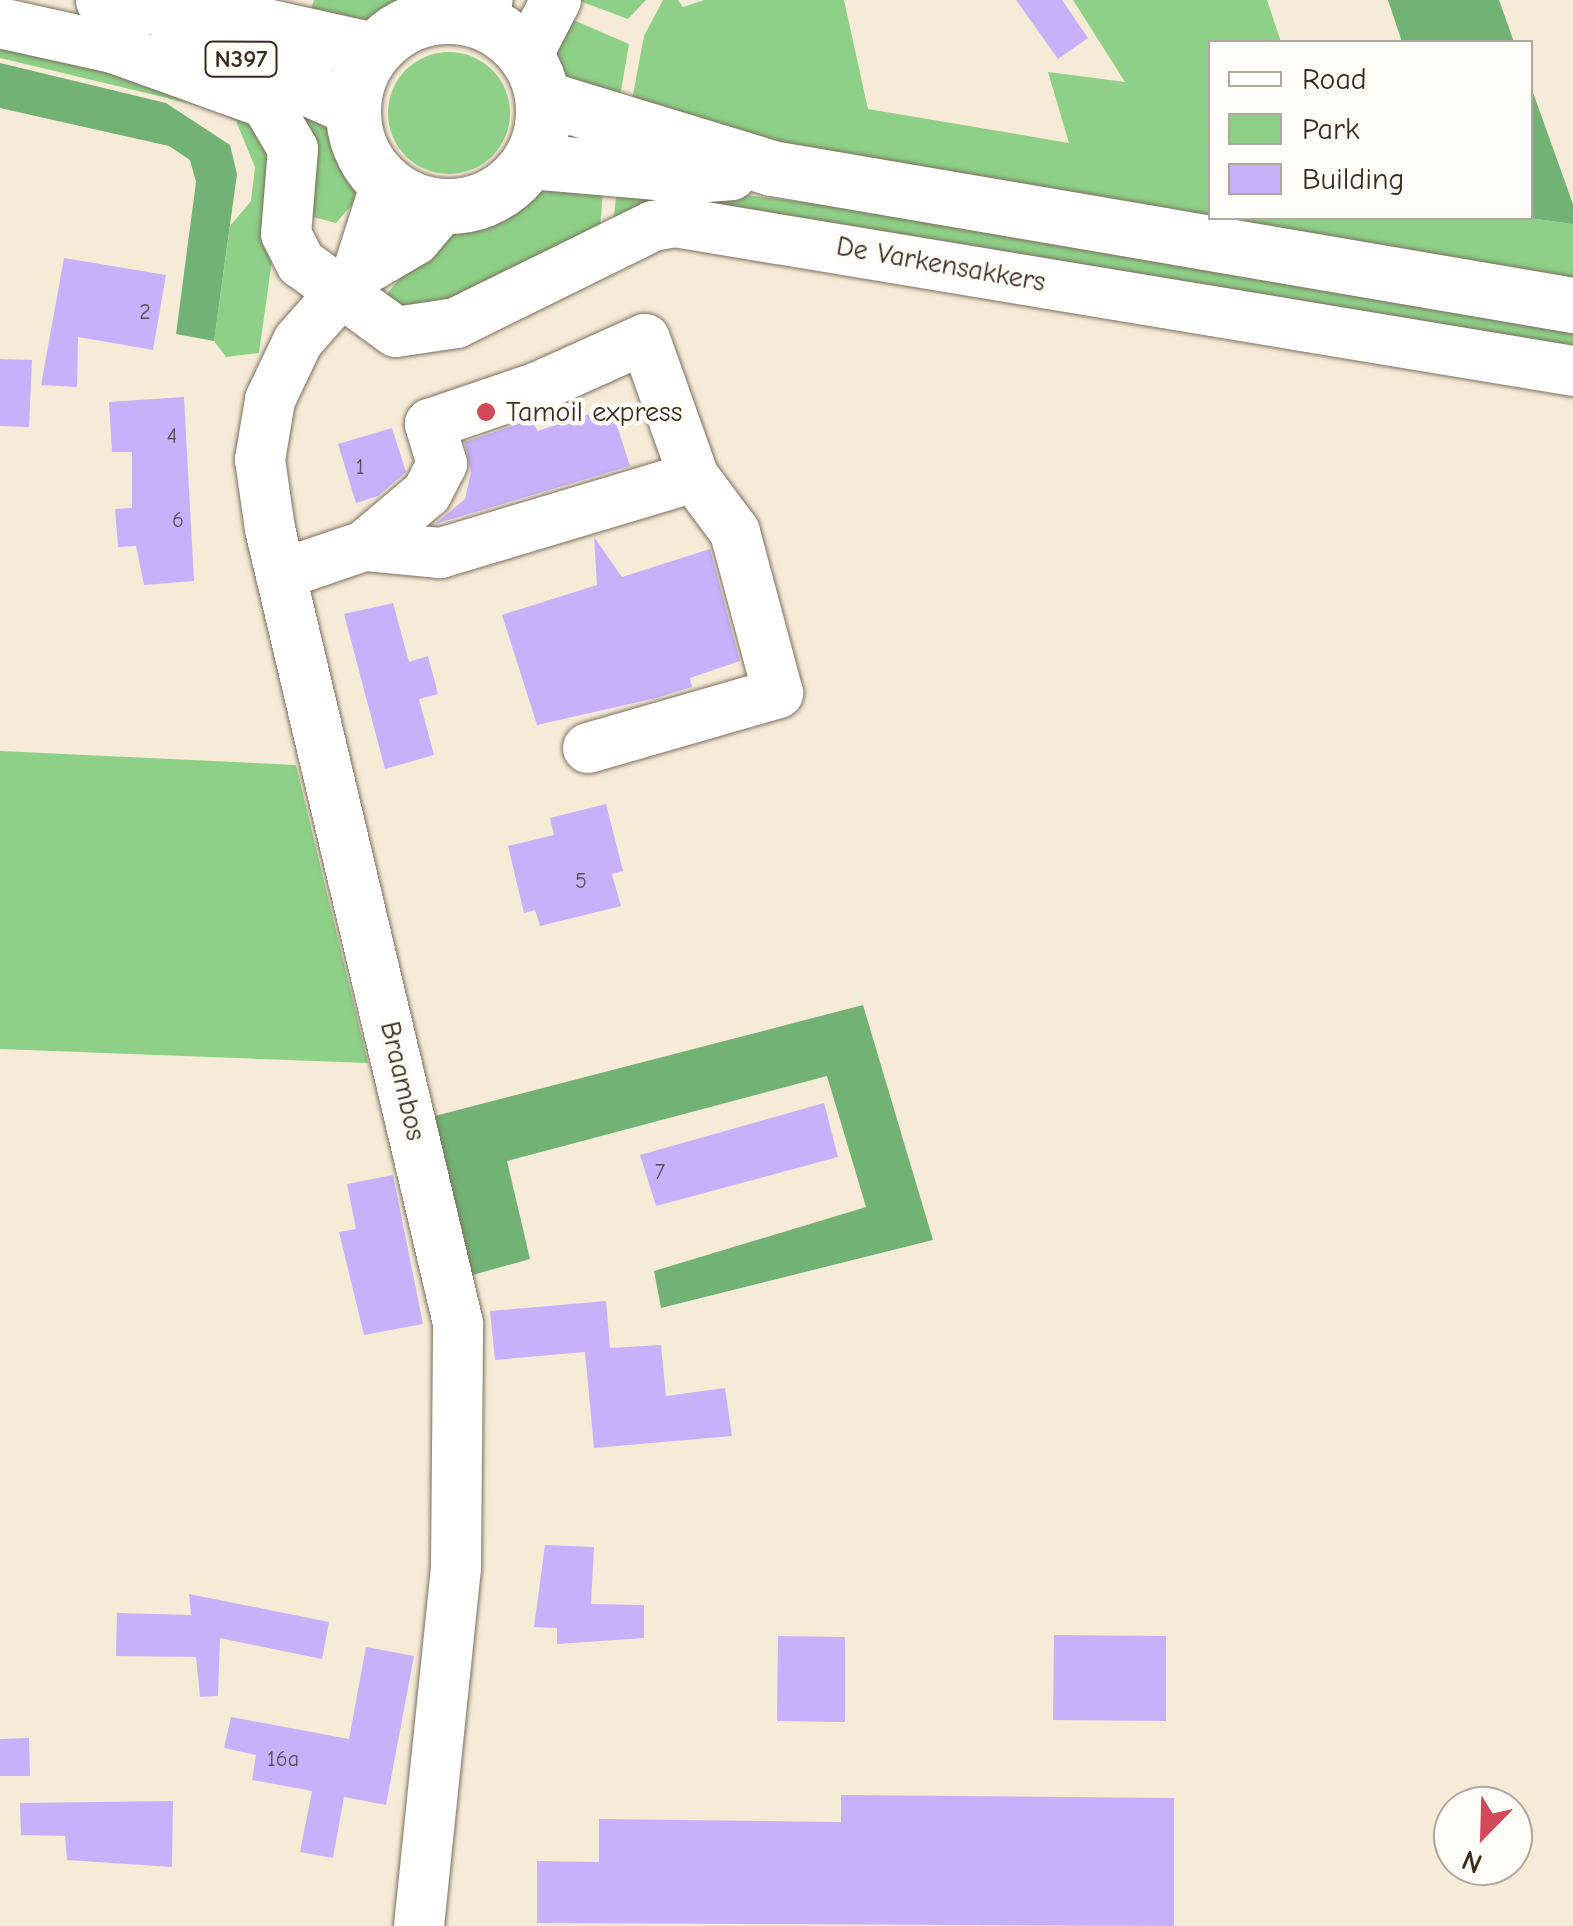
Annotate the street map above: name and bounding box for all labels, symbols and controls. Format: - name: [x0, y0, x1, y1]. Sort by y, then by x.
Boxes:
- road number: N397: [204, 39, 278, 79]
- legend: [1208, 40, 1533, 220]
- text: Road: [1302, 62, 1367, 97]
- text: Park: [1302, 112, 1359, 147]
- text: Building: [1302, 162, 1405, 197]
- street label: De Varkensakkers: [834, 229, 1048, 299]
- house number: 2: [139, 300, 151, 326]
- place label: Tamoil express: [506, 395, 682, 429]
- marker: Tamoil express: [475, 401, 497, 423]
- house number: 4: [167, 424, 177, 450]
- house number: 1: [356, 455, 364, 481]
- house number: 6: [172, 508, 184, 534]
- house number: 5: [575, 869, 587, 895]
- street label: Braambos: [373, 1018, 433, 1144]
- house number: 7: [655, 1160, 665, 1186]
- house number: 16a: [267, 1747, 299, 1773]
- north arrow: [1433, 1786, 1533, 1886]
- text: N: [1457, 1843, 1487, 1880]

